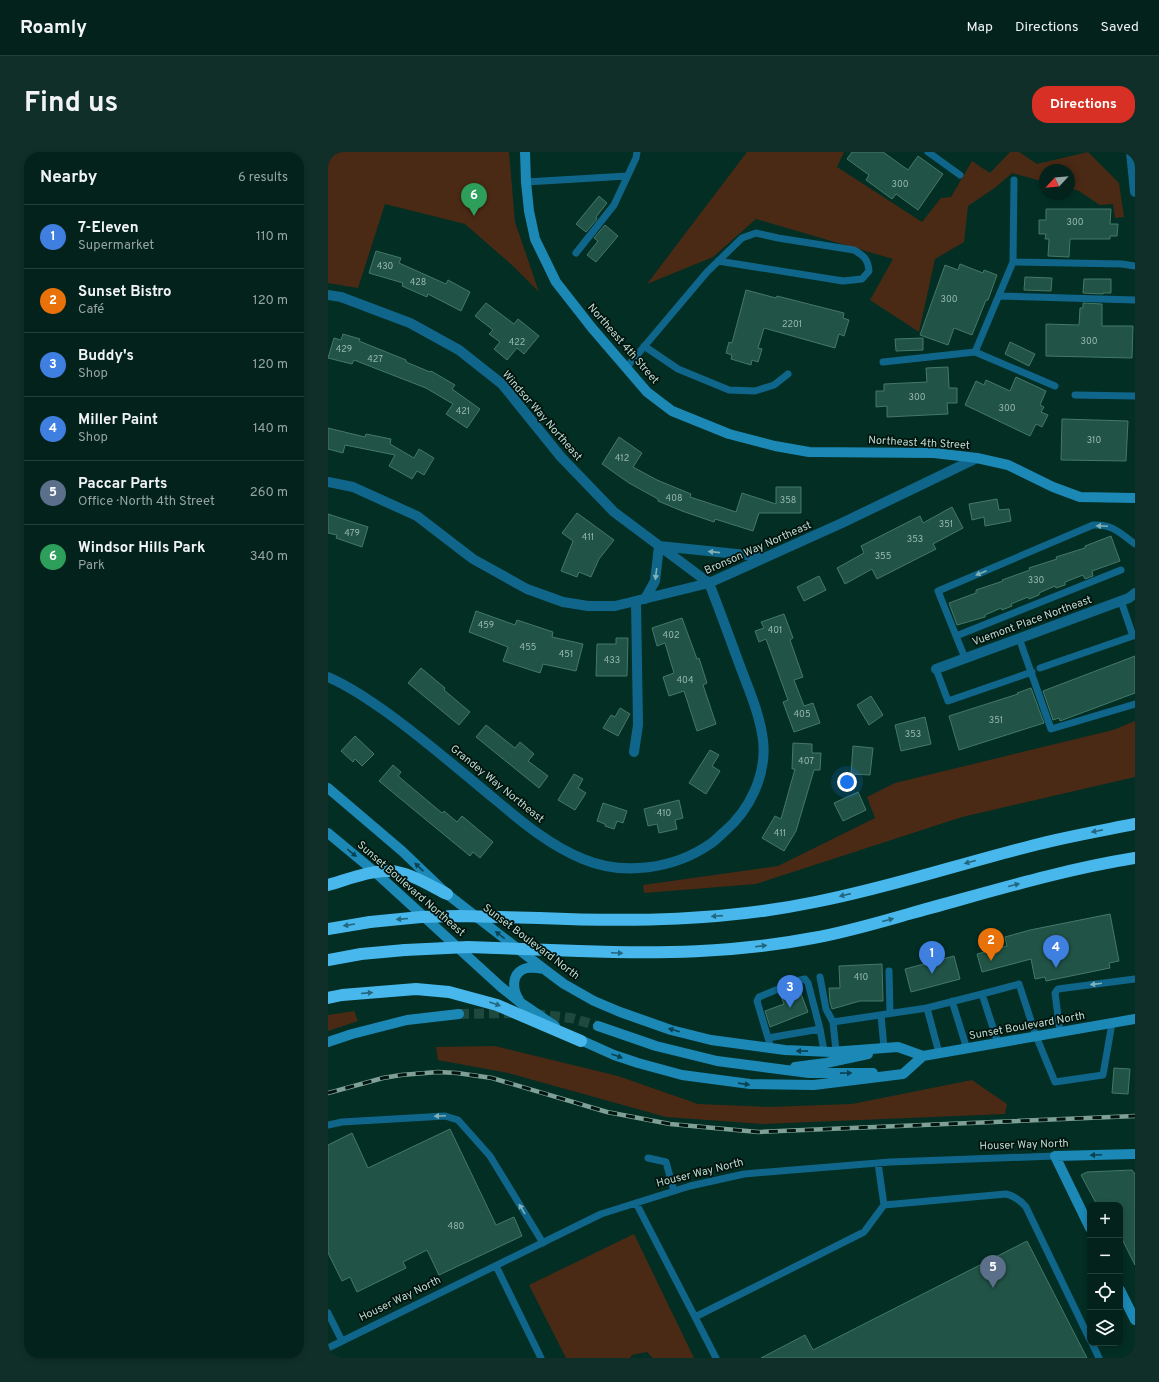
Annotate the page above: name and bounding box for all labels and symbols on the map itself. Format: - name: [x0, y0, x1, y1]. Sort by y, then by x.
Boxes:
- north arrow: [1039, 164, 1075, 200]
- house number: 300: [892, 179, 909, 190]
- pin: 6: [461, 183, 487, 216]
- house number: 300: [1067, 217, 1084, 228]
- house number: 430: [377, 261, 394, 272]
- house number: 428: [410, 277, 426, 288]
- house number: 300: [941, 294, 958, 305]
- street label: Northeast 4th Street: [584, 301, 662, 387]
- house number: 2201: [782, 319, 802, 330]
- house number: 300: [1081, 336, 1098, 347]
- house number: 422: [509, 337, 525, 348]
- house number: 429: [336, 344, 352, 355]
- house number: 427: [367, 354, 383, 365]
- street label: Windsor Way Northeast: [499, 368, 585, 464]
- house number: 300: [909, 392, 926, 403]
- house number: 300: [999, 403, 1016, 414]
- house number: 421: [456, 406, 470, 417]
- street label: Northeast 4th Street: [868, 433, 970, 453]
- house number: 310: [1087, 435, 1101, 446]
- house number: 412: [615, 453, 629, 464]
- house number: 408: [666, 493, 682, 504]
- house number: 358: [780, 495, 796, 506]
- street label: Bronson Way Northeast: [702, 518, 814, 578]
- house number: 351: [939, 519, 953, 530]
- one-way arrow: [1096, 522, 1108, 529]
- house number: 479: [344, 528, 360, 539]
- house number: 411: [582, 532, 594, 543]
- house number: 353: [907, 534, 923, 545]
- one-way arrow: [708, 549, 720, 555]
- house number: 355: [875, 551, 891, 562]
- one-way arrow: [653, 568, 659, 580]
- one-way arrow: [975, 570, 987, 576]
- house number: 330: [1028, 575, 1044, 586]
- street label: Vuemont Place Northeast: [970, 593, 1094, 649]
- house number: 459: [478, 620, 494, 631]
- house number: 401: [768, 625, 782, 636]
- house number: 402: [663, 630, 679, 641]
- house number: 455: [520, 642, 536, 653]
- house number: 451: [559, 649, 573, 660]
- house number: 433: [604, 655, 620, 666]
- house number: 404: [677, 675, 694, 686]
- house number: 405: [794, 709, 810, 720]
- house number: 351: [989, 715, 1003, 726]
- house number: 353: [905, 729, 921, 740]
- street label: Grandey Way Northeast: [447, 742, 547, 826]
- house number: 407: [798, 756, 814, 767]
- your location: [837, 772, 857, 792]
- house number: 410: [657, 808, 672, 819]
- house number: 411: [774, 828, 786, 839]
- one-way arrow: [1091, 829, 1103, 835]
- street label: Sunset Boulevard Northeast: [354, 838, 468, 940]
- one-way arrow: [346, 848, 357, 857]
- one-way arrow: [964, 859, 976, 865]
- one-way arrow: [414, 863, 424, 872]
- one-way arrow: [1008, 882, 1020, 888]
- one-way arrow: [839, 893, 851, 899]
- street label: Sunset Boulevard North: [480, 901, 582, 983]
- one-way arrow: [711, 913, 723, 920]
- one-way arrow: [396, 916, 408, 922]
- one-way arrow: [883, 917, 895, 923]
- one-way arrow: [343, 922, 355, 928]
- pin: 2: [978, 928, 1004, 961]
- one-way arrow: [494, 931, 505, 940]
- pin: 4: [1043, 935, 1069, 968]
- pin: 1: [919, 941, 945, 974]
- one-way arrow: [755, 943, 767, 949]
- one-way arrow: [611, 949, 623, 956]
- house number: 410: [854, 972, 869, 983]
- pin: 3: [777, 975, 803, 1008]
- one-way arrow: [1090, 981, 1102, 987]
- one-way arrow: [361, 990, 373, 997]
- one-way arrow: [489, 1002, 501, 1008]
- street label: Sunset Boulevard North: [968, 1009, 1086, 1043]
- one-way arrow: [667, 1027, 679, 1033]
- one-way arrow: [795, 1048, 808, 1054]
- one-way arrow: [611, 1053, 623, 1059]
- one-way arrow: [840, 1070, 853, 1076]
- one-way arrow: [737, 1080, 750, 1087]
- one-way arrow: [434, 1113, 446, 1120]
- street label: Houser Way North: [979, 1136, 1069, 1154]
- one-way arrow: [1089, 1152, 1102, 1158]
- street label: Houser Way North: [655, 1155, 745, 1191]
- one-way arrow: [519, 1203, 526, 1215]
- house number: 480: [448, 1221, 465, 1232]
- pin: 5: [980, 1255, 1006, 1288]
- street label: Houser Way North: [357, 1273, 443, 1325]

